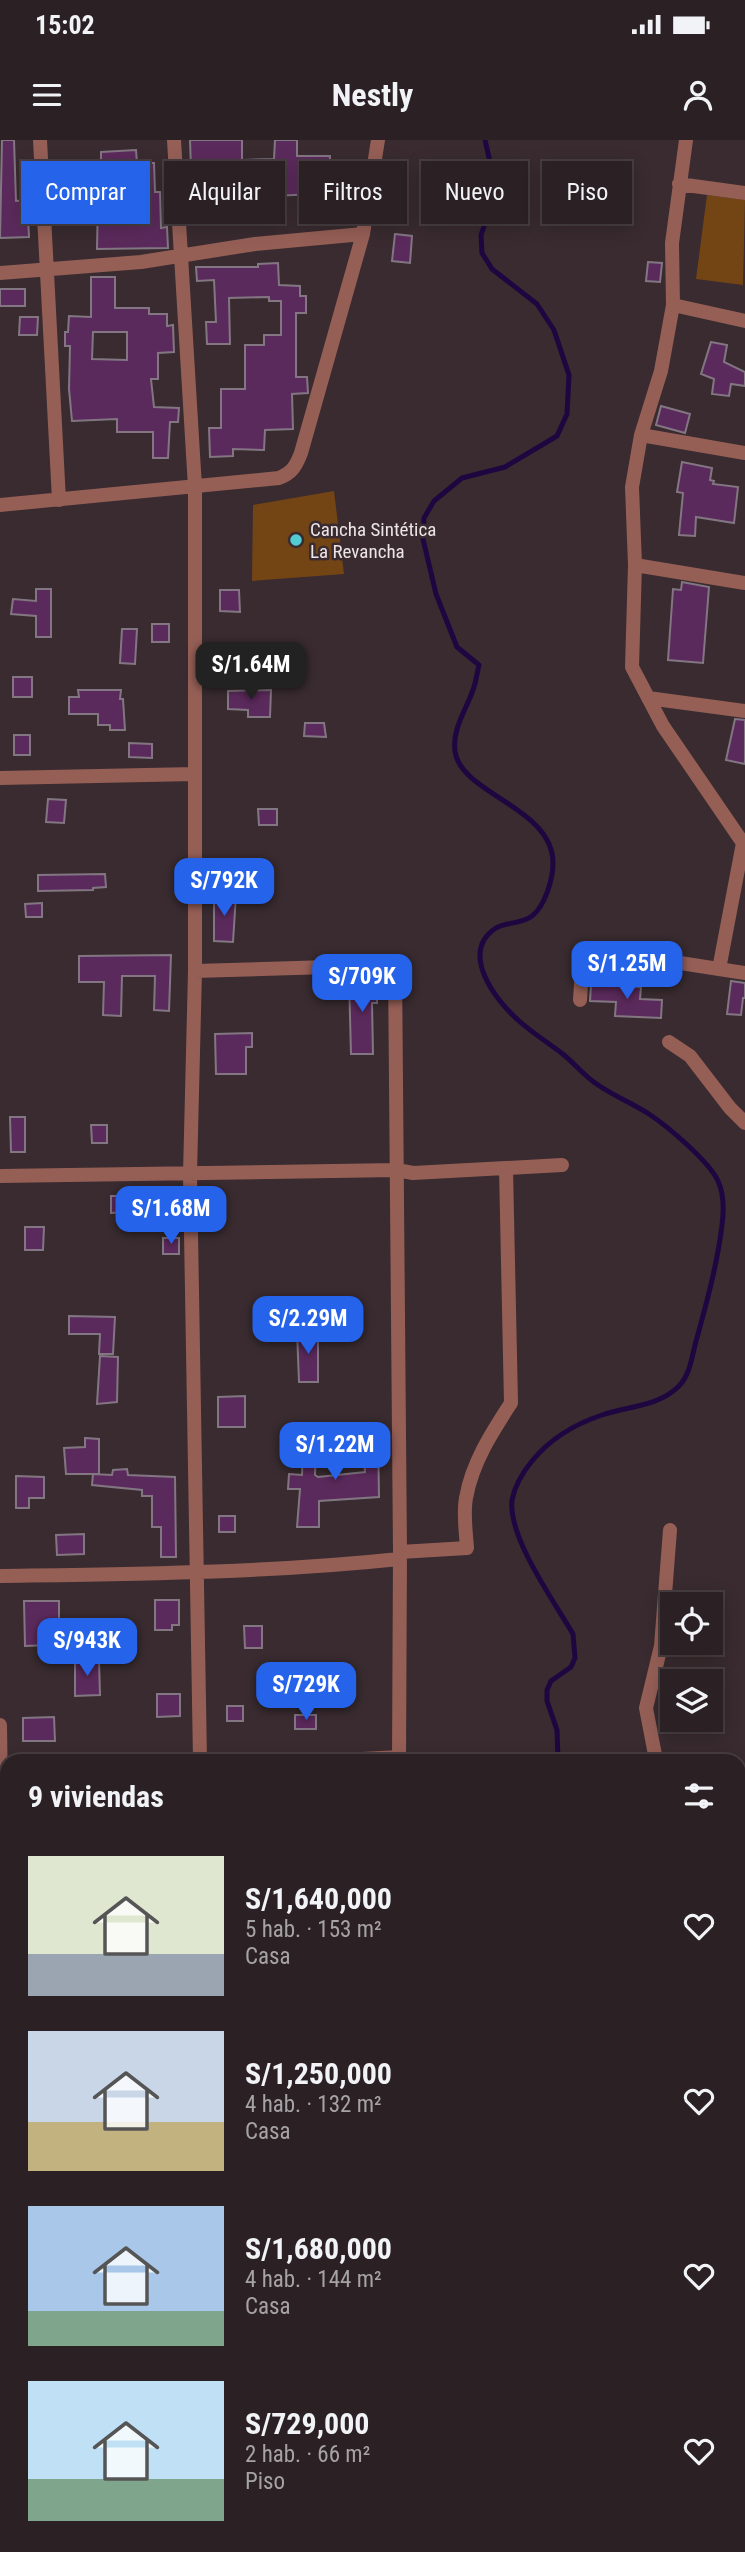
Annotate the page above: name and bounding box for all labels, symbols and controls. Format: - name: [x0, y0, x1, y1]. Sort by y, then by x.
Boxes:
- text: 15:02: [35, 10, 95, 40]
- icon: menu: [28, 76, 66, 114]
- text: Nestly: [332, 76, 413, 114]
- icon: person: [679, 76, 717, 114]
- chip: Comprar: [21, 161, 150, 224]
- chip: Alquilar: [164, 161, 285, 224]
- chip: Filtros: [299, 161, 407, 224]
- chip: Nuevo: [421, 161, 528, 224]
- chip: Piso: [542, 161, 632, 224]
- place label: Cancha Sintética La Revancha: [310, 518, 436, 563]
- marker: Cancha Sintética La Revancha: [288, 532, 304, 548]
- pin: S/1.64M: [186, 643, 316, 702]
- text: S/1.64M: [211, 651, 291, 678]
- pin: S/792K: [167, 858, 281, 918]
- text: S/792K: [190, 867, 258, 894]
- pin: S/1.25M: [562, 942, 692, 1001]
- text: S/1.25M: [587, 950, 667, 977]
- pin: S/709K: [305, 954, 419, 1014]
- text: S/709K: [328, 963, 396, 990]
- pin: S/1.68M: [106, 1186, 236, 1246]
- text: S/1.68M: [131, 1195, 211, 1222]
- pin: S/2.29M: [243, 1296, 373, 1356]
- text: S/2.29M: [268, 1305, 348, 1332]
- pin: S/1.22M: [270, 1422, 400, 1482]
- text: S/1.22M: [295, 1431, 375, 1458]
- map controls: [660, 1592, 723, 1732]
- button: locate: [660, 1592, 723, 1655]
- pin: S/943K: [30, 1618, 144, 1678]
- text: S/943K: [53, 1627, 121, 1654]
- pin: S/729K: [249, 1662, 363, 1722]
- button: layers: [660, 1669, 723, 1732]
- text: S/729K: [272, 1671, 340, 1698]
- icon: filters: [680, 1777, 718, 1815]
- text: 9 viviendas: [28, 1779, 164, 1814]
- text: S/1,640,000: [245, 1881, 392, 1916]
- icon: home: [84, 1884, 168, 1968]
- icon: heart: [680, 1907, 718, 1945]
- text: 5 hab. · 153 m²: [245, 1916, 382, 1943]
- text: Casa: [245, 1943, 291, 1970]
- text: S/1,250,000: [245, 2056, 392, 2091]
- icon: home: [84, 2059, 168, 2143]
- icon: heart: [680, 2082, 718, 2120]
- text: 4 hab. · 132 m²: [245, 2091, 382, 2118]
- text: Casa: [245, 2118, 291, 2145]
- text: S/1,680,000: [245, 2231, 392, 2266]
- icon: home: [84, 2234, 168, 2318]
- icon: heart: [680, 2257, 718, 2295]
- text: 4 hab. · 144 m²: [245, 2266, 382, 2293]
- text: Casa: [245, 2293, 291, 2320]
- text: S/729,000: [245, 2406, 369, 2441]
- icon: home: [84, 2409, 168, 2493]
- icon: heart: [680, 2432, 718, 2470]
- text: 2 hab. · 66 m²: [245, 2441, 370, 2468]
- text: Piso: [245, 2468, 285, 2495]

